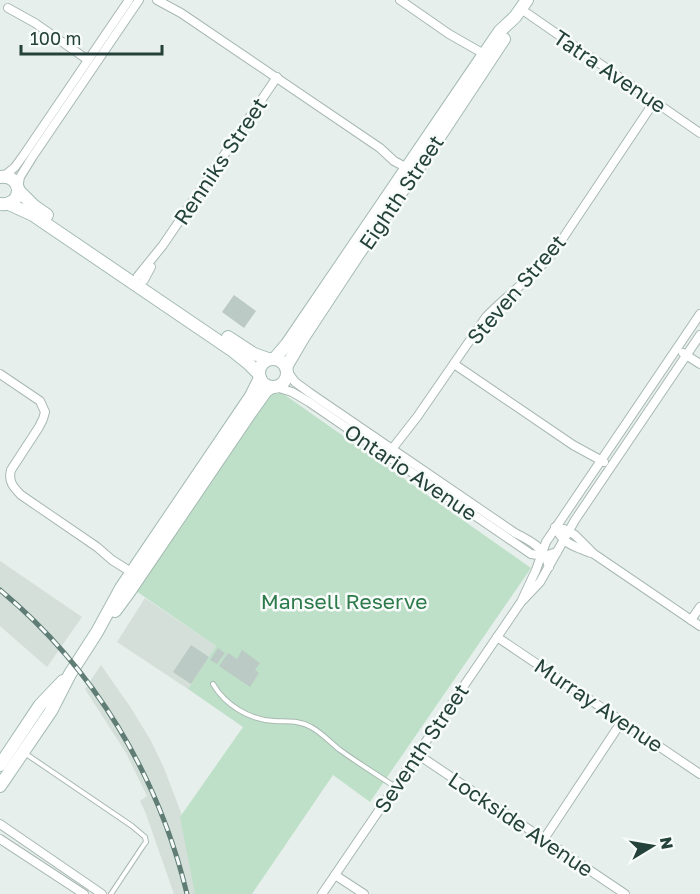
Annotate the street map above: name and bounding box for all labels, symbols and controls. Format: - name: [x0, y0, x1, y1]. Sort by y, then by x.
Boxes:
- scale bar: [21, 18, 162, 56]
- street label: Tatra Avenue: [549, 24, 671, 118]
- text: 100 m: [30, 27, 81, 49]
- street label: Renniks Street: [168, 92, 272, 230]
- street label: Eighth Street: [353, 130, 449, 254]
- street label: Steven Street: [461, 229, 571, 349]
- street label: Ontario Avenue: [340, 418, 482, 526]
- park label: Mansell Reserve: [261, 588, 427, 614]
- street label: Murray Avenue: [530, 652, 668, 758]
- street label: Seventh Street: [368, 678, 474, 818]
- street label: Lockside Avenue: [444, 766, 598, 882]
- north arrow: [622, 816, 682, 876]
- text: N: [656, 835, 678, 851]

